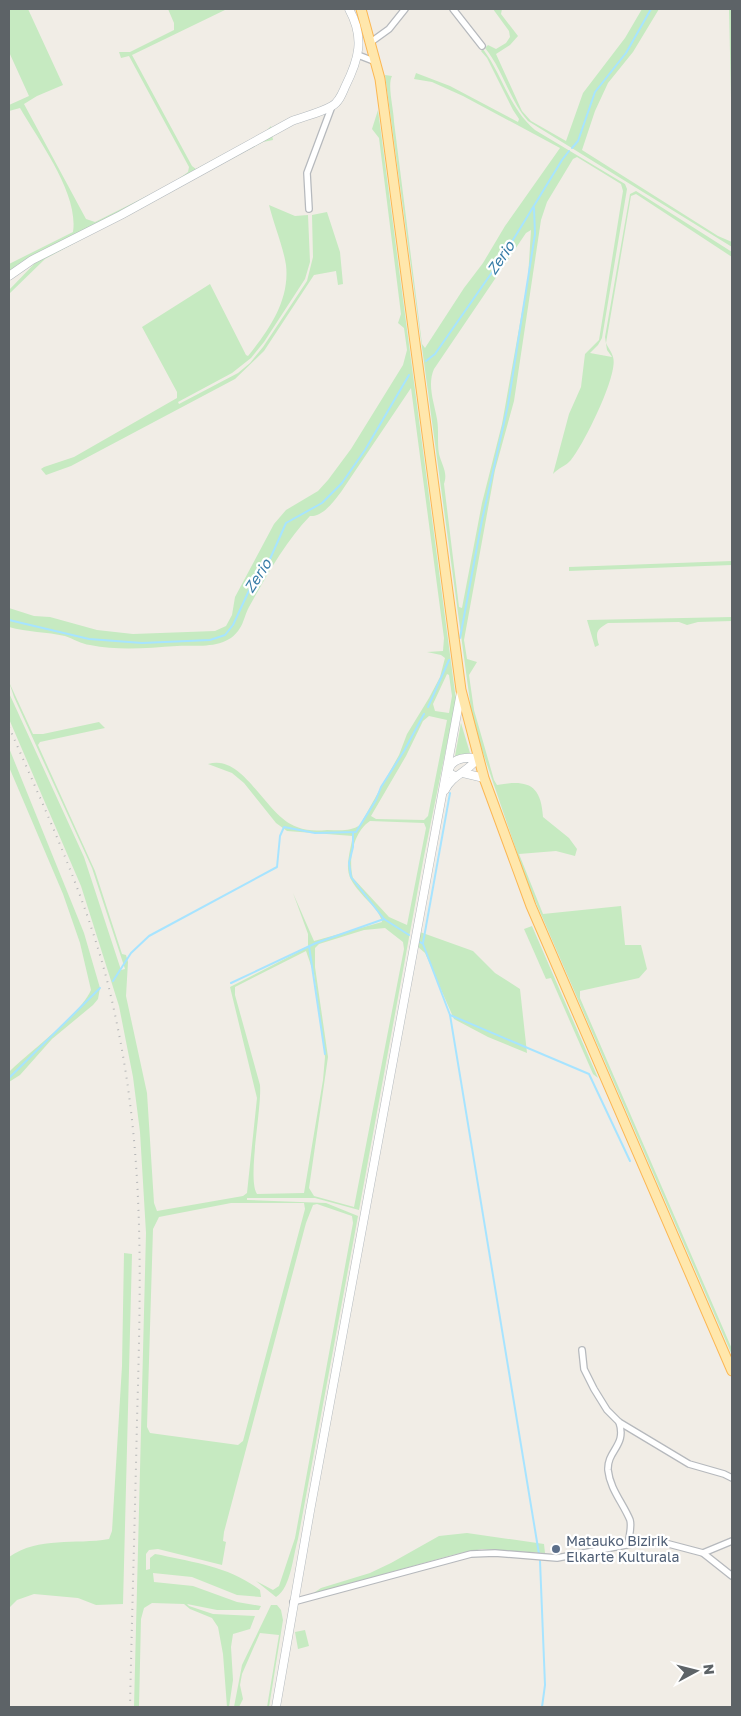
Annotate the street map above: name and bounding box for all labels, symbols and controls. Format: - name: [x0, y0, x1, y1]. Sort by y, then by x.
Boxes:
- water label: Zerio: [483, 237, 518, 278]
- water label: Zerio: [240, 555, 275, 596]
- place label: Matauko Bizirik Elkarte Kulturala: [566, 1532, 679, 1565]
- marker: Matauko Bizirik Elkarte Kulturala: [550, 1543, 562, 1555]
- north arrow: [671, 1646, 721, 1696]
- text: N: [700, 1663, 718, 1676]

